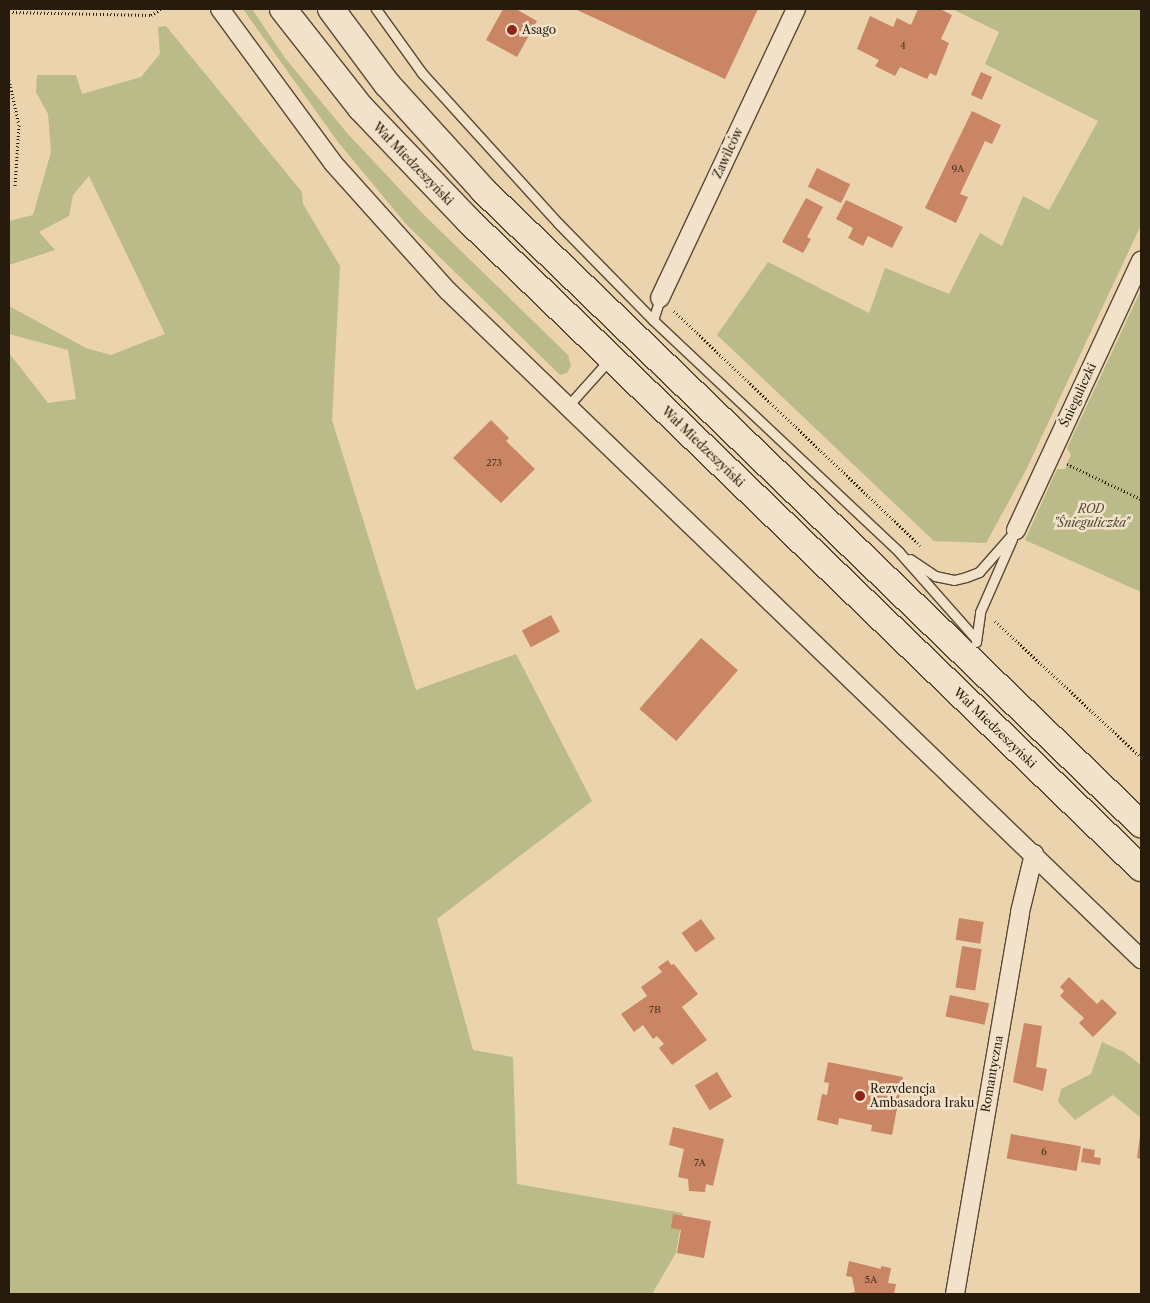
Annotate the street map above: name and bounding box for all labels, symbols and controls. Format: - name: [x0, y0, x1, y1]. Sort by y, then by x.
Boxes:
- place label: Asago: [522, 23, 556, 37]
- marker: Asago: [506, 24, 518, 36]
- house number: 4: [900, 40, 906, 52]
- street label: Wał Miedzeszyński: [370, 120, 456, 208]
- street label: Zawilców: [710, 125, 746, 181]
- house number: 9A: [952, 163, 964, 175]
- street label: Śnieguliczki: [1057, 361, 1099, 429]
- street label: Wał Miedzeszyński: [659, 404, 747, 490]
- house number: 273: [486, 457, 502, 469]
- park label: ROD "Śnieguliczka": [1053, 502, 1129, 530]
- street label: Wał Miedzeszyński: [951, 685, 1039, 771]
- house number: 7B: [649, 1004, 661, 1016]
- street label: Romantyczna: [978, 1034, 1006, 1114]
- place label: Rezydencja Ambasadora Iraku: [870, 1082, 975, 1110]
- marker: Rezydencja Ambasadora Iraku: [854, 1090, 866, 1102]
- house number: 6: [1041, 1146, 1047, 1158]
- house number: 7A: [694, 1157, 706, 1169]
- house number: 5A: [865, 1274, 877, 1286]

